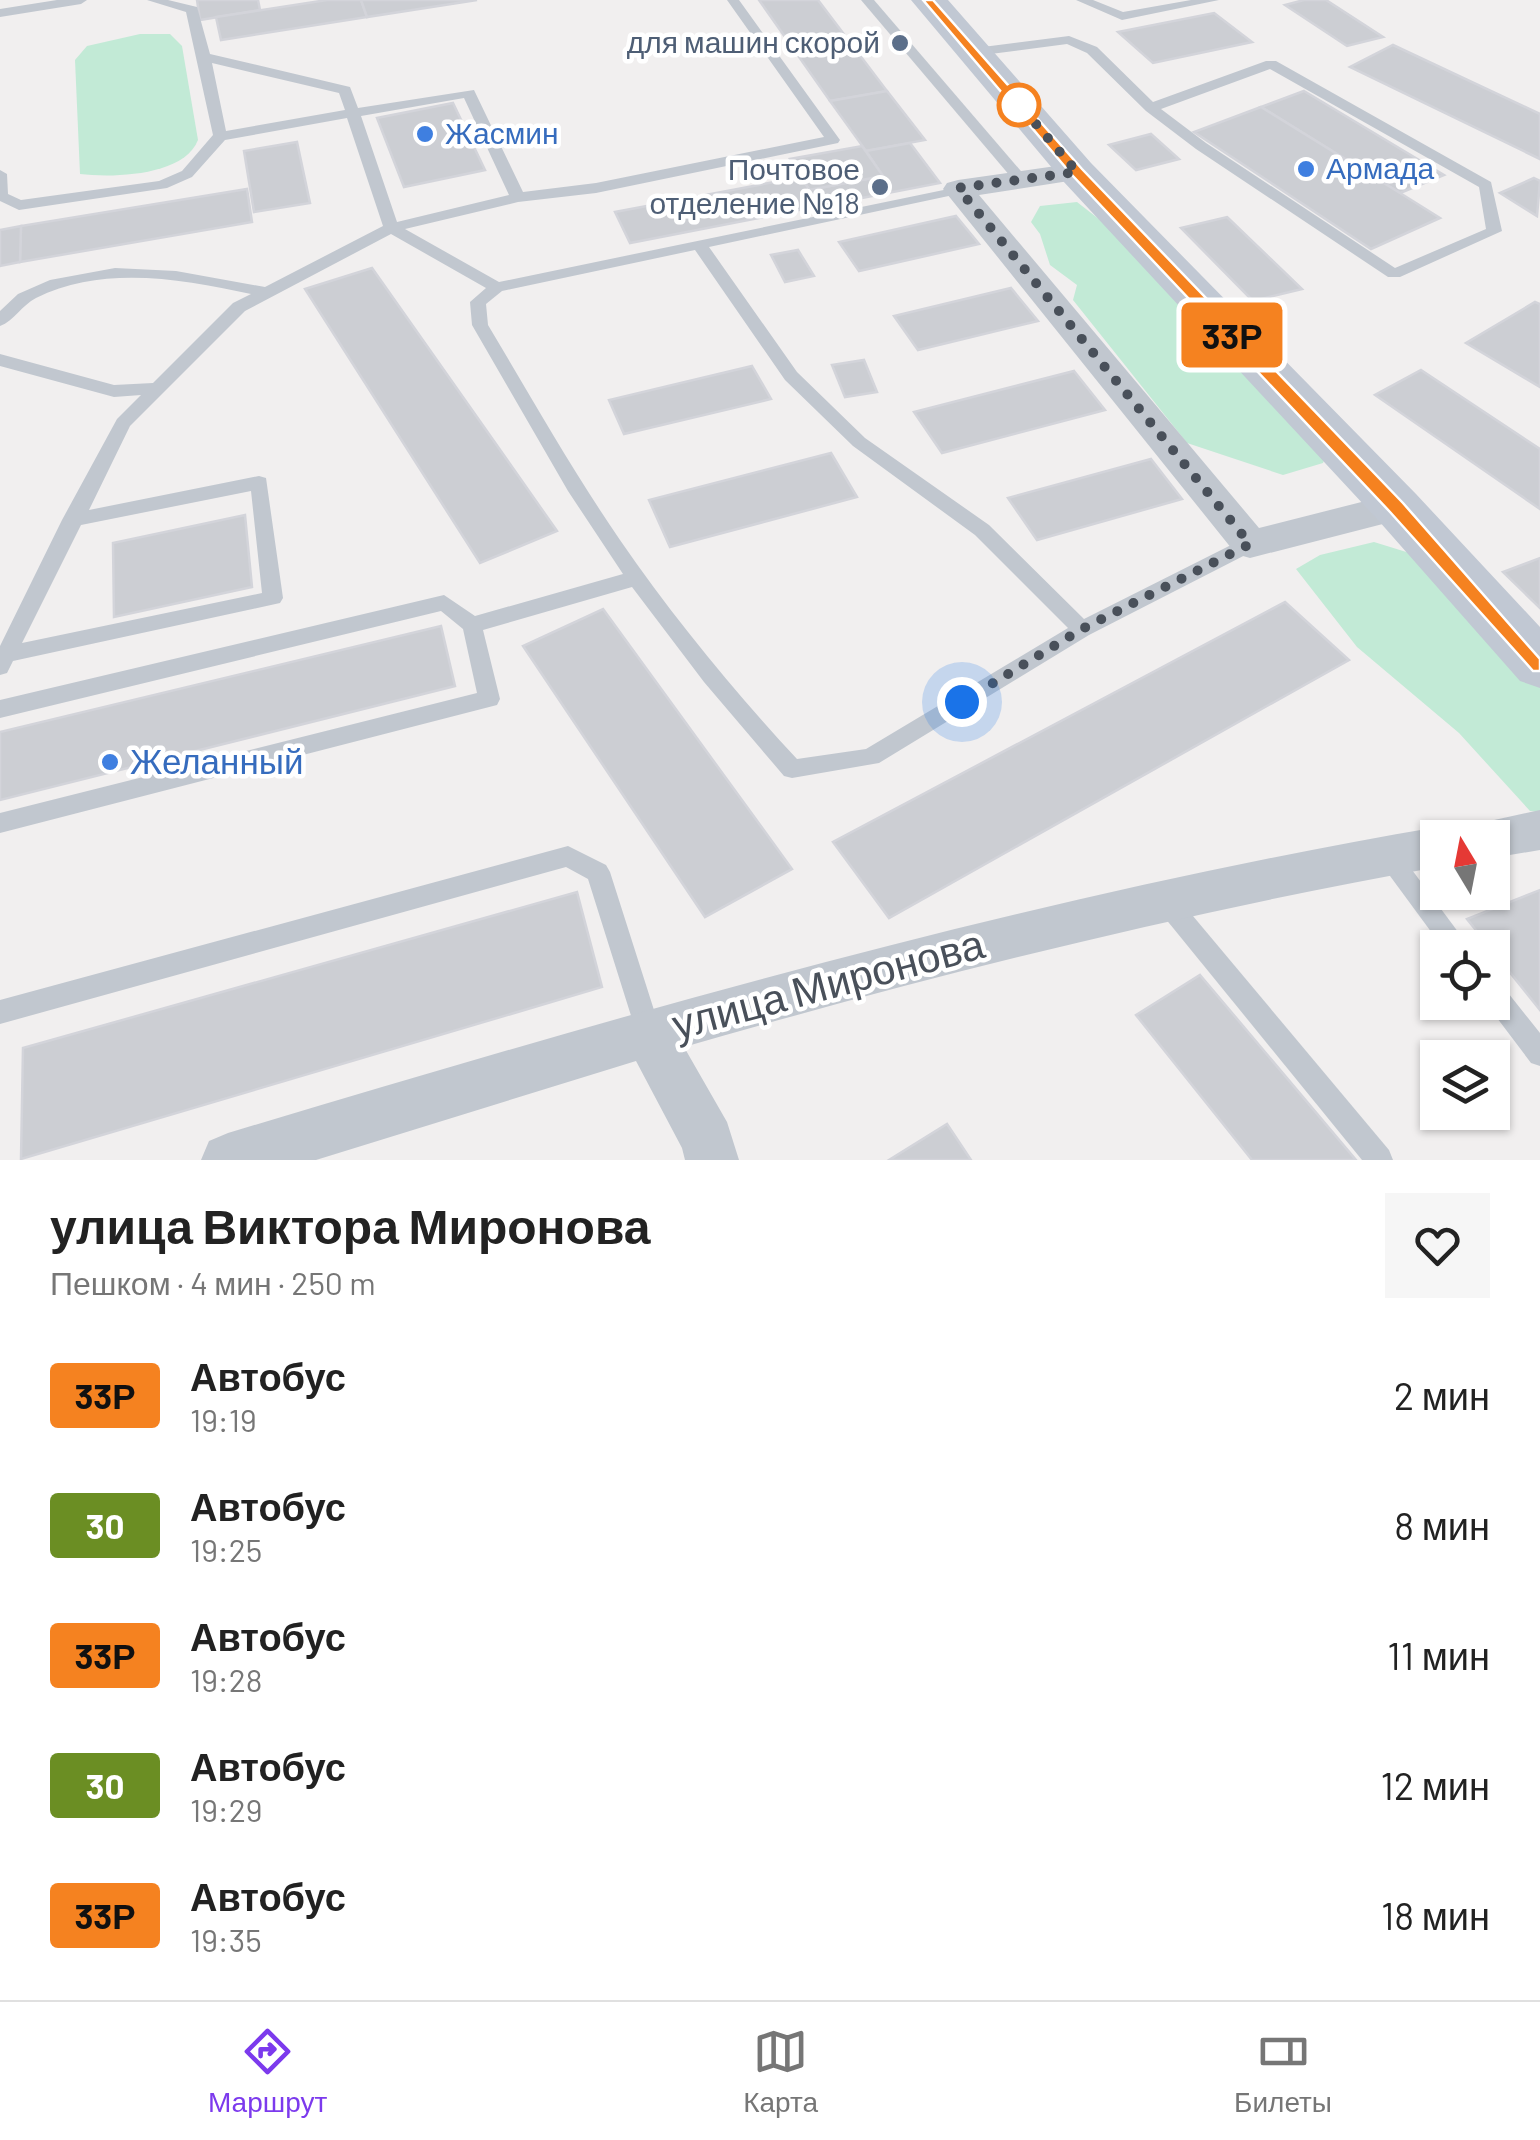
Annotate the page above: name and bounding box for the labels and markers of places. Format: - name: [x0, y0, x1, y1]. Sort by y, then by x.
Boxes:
- place label: для машин скорой: [627, 23, 880, 59]
- marker: для машин скорой: [889, 32, 911, 54]
- unlabelled marker: [998, 84, 1040, 126]
- place label: Жасмин: [445, 114, 559, 150]
- marker: Жасмин: [414, 123, 436, 145]
- place label: Армада: [1326, 149, 1435, 185]
- place label: Почтовое отделение №18: [650, 150, 860, 220]
- marker: Армада: [1295, 158, 1317, 180]
- marker: Почтовое отделение №18: [869, 176, 891, 198]
- place label: Желанный: [130, 739, 303, 781]
- marker: Желанный: [99, 751, 121, 773]

